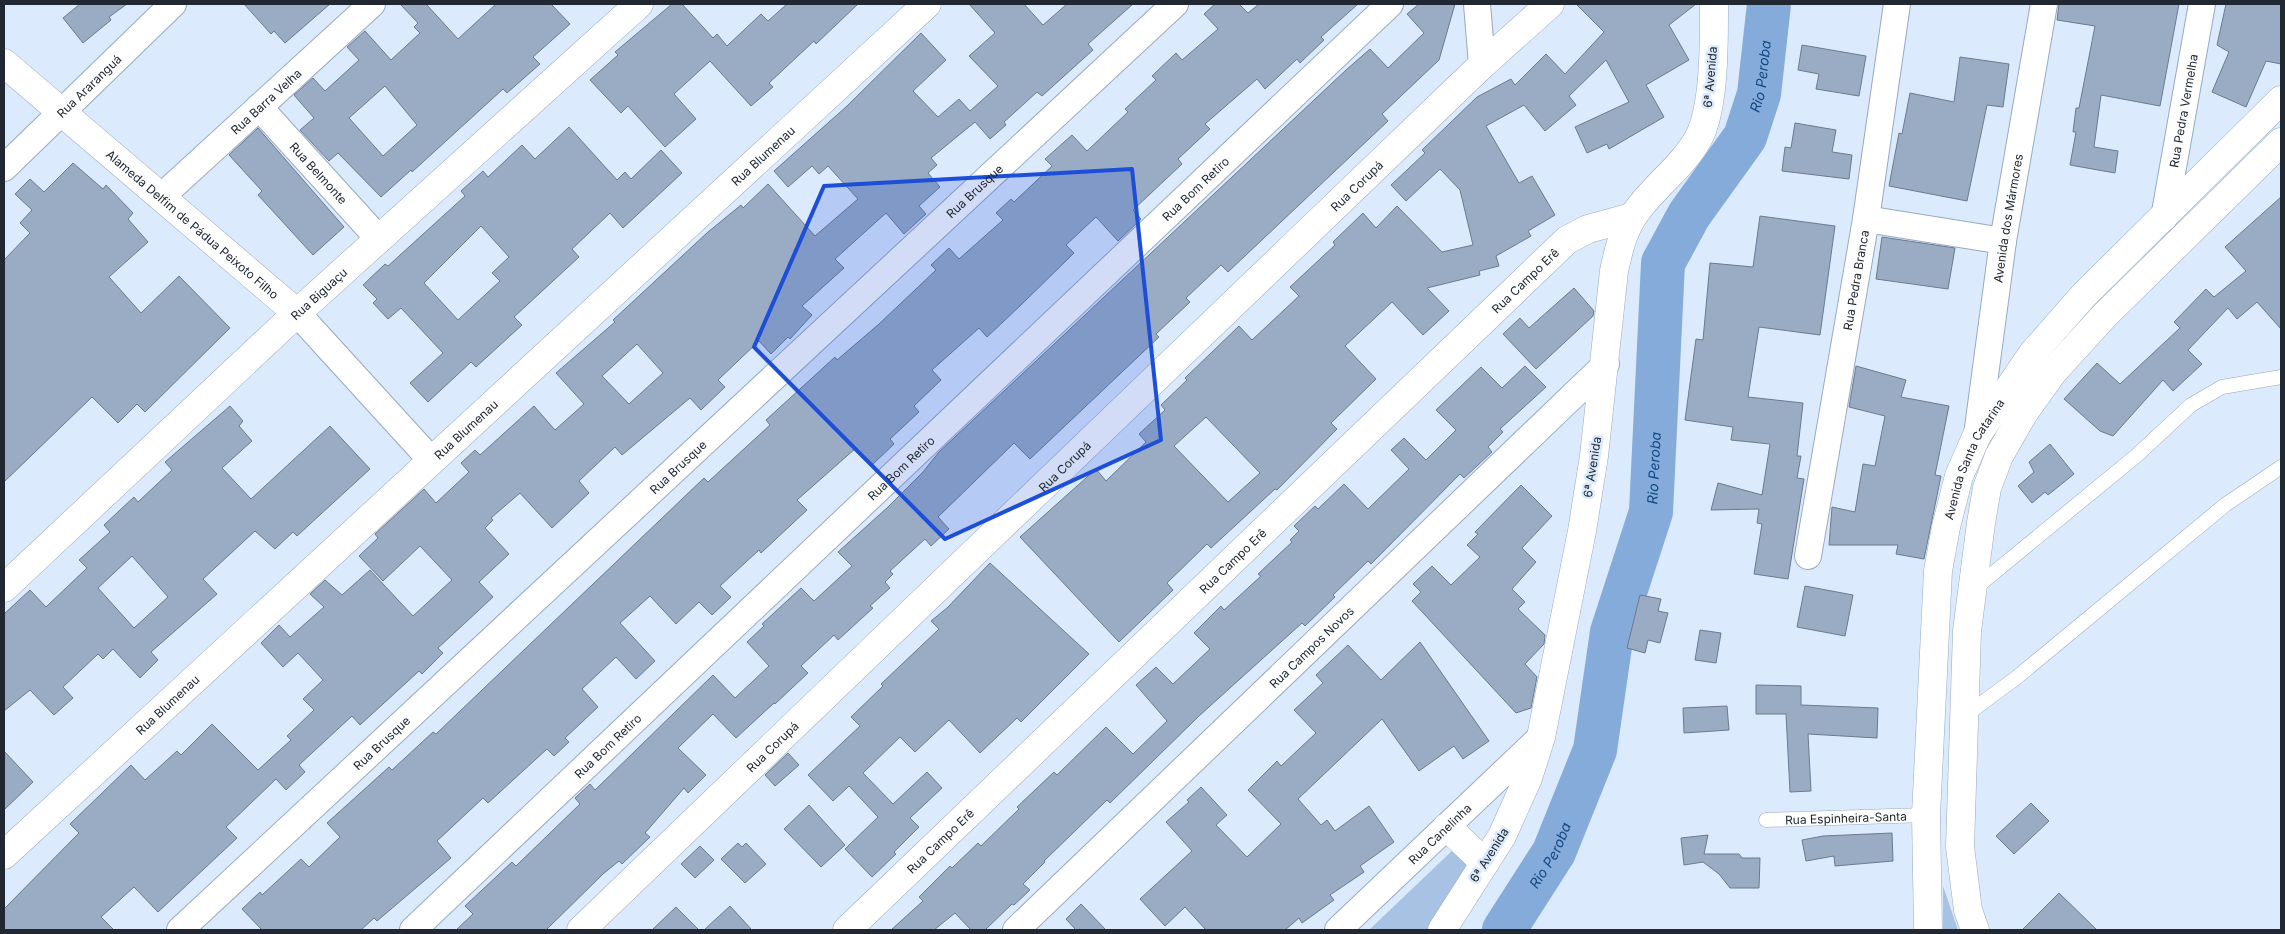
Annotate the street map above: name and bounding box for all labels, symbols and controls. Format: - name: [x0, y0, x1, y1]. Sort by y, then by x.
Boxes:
- water label: Rio Peroba: [1745, 39, 1773, 114]
- street label: 6ª Avenida: [1700, 46, 1720, 108]
- street label: Rua Araranguá: [53, 51, 124, 120]
- street label: Rua Pedra Vermelha: [2166, 53, 2201, 169]
- street label: Rua Barra Velha: [227, 65, 304, 137]
- street label: Rua Blumenau: [728, 122, 798, 189]
- street label: Rua Belmonte: [287, 139, 351, 207]
- street label: Alameda Delfim de Pádua Peixoto Filho: [103, 146, 282, 302]
- street label: Rua Bom Retiro: [1159, 153, 1232, 224]
- street label: Avenida dos Mármores: [1990, 153, 2025, 284]
- street label: Rua Corupá: [1327, 157, 1386, 214]
- street label: Rua Brusque: [943, 161, 1006, 221]
- street label: Rua Pedra Branca: [1839, 229, 1871, 331]
- street label: Rua Campo Erê: [1488, 245, 1562, 316]
- street label: Rua Biguaçu: [287, 264, 350, 323]
- street label: Rua Blumenau: [431, 396, 501, 462]
- street label: Avenida Santa Catarina: [1941, 396, 2007, 521]
- water label: Rio Peroba: [1643, 431, 1663, 505]
- street label: Rua Bom Retiro: [864, 432, 937, 503]
- street label: 6ª Avenida: [1580, 436, 1604, 498]
- street label: Rua Brusque: [646, 437, 709, 497]
- street label: Rua Corupá: [1035, 437, 1094, 495]
- street label: Rua Campo Erê: [1196, 525, 1269, 596]
- street label: Rua Campos Novos: [1266, 603, 1357, 691]
- street label: Rua Blumenau: [132, 671, 202, 738]
- street label: Rua Bom Retiro: [571, 710, 644, 781]
- street label: Rua Brusque: [350, 713, 413, 773]
- street label: Rua Corupá: [743, 718, 801, 775]
- street label: Rua Canelinha: [1405, 800, 1474, 867]
- street label: Rua Campo Erê: [903, 805, 977, 876]
- street label: Rua Espinheira-Santa: [1785, 808, 1907, 827]
- water label: Rio Peroba: [1525, 819, 1574, 891]
- street label: 6ª Avenida: [1466, 825, 1512, 885]

